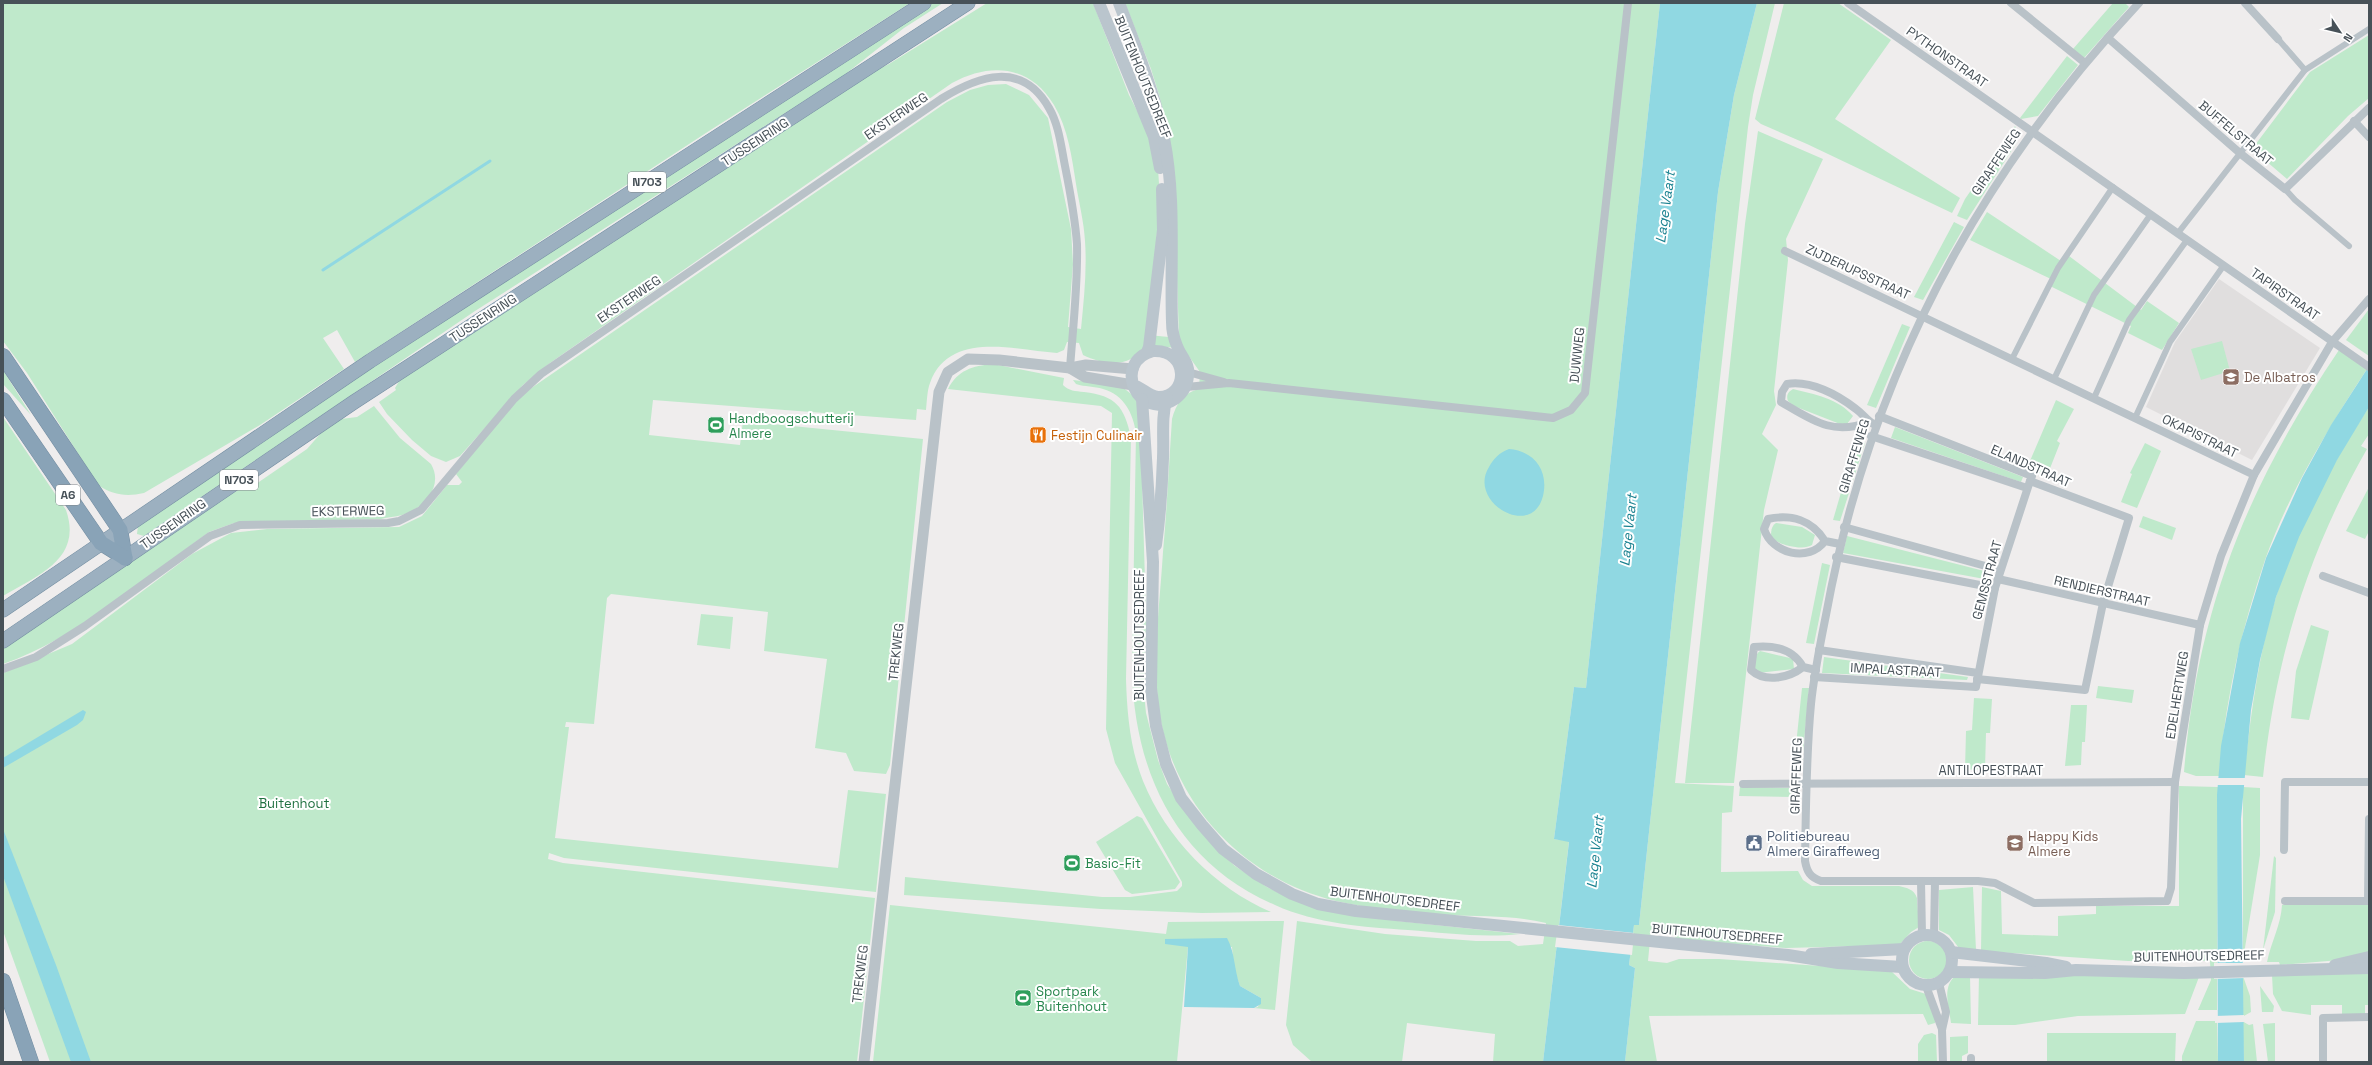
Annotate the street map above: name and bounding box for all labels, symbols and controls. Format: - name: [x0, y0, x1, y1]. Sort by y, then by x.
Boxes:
- north arrow: [2320, 12, 2360, 52]
- street label: BUITENHOUTSEDREEF: [1111, 13, 1175, 141]
- street label: PYTHONSTRAAT: [1903, 23, 1991, 92]
- text: N: [2340, 31, 2356, 45]
- street label: EKSTERWEG: [861, 88, 931, 144]
- street label: BUFFELSTRAAT: [2195, 97, 2277, 169]
- street label: TUSSENRING: [718, 114, 792, 170]
- street label: GIRAFFEWEG: [1967, 125, 2025, 199]
- water label: Lage Vaart: [1651, 168, 1679, 244]
- road number: N703: [628, 172, 666, 192]
- street label: ZIJDERUPSSTRAAT: [1803, 240, 1913, 304]
- street label: TAPIRSTRAAT: [2247, 264, 2323, 324]
- street label: EKSTERWEG: [594, 271, 664, 327]
- street label: TUSSENRING: [446, 290, 520, 346]
- street label: DUWWEG: [1566, 326, 1588, 384]
- school or university icon: De Albatros: [2221, 367, 2241, 387]
- place label: De Albatros: [2244, 369, 2316, 386]
- place label: Handboogschutterij Almere: [729, 410, 854, 442]
- street label: OKAPISTRAAT: [2159, 410, 2241, 462]
- sports icon: Handboogschutterij Almere: [706, 415, 726, 435]
- street label: GIRAFFEWEG: [1835, 417, 1873, 495]
- restaurant icon: Festijn Culinair: [1028, 425, 1048, 445]
- place label: Festijn Culinair: [1051, 427, 1142, 444]
- street label: ELANDSTRAAT: [1988, 441, 2074, 491]
- road number: N703: [220, 470, 258, 490]
- road number: A6: [56, 485, 80, 505]
- water label: Lage Vaart: [1615, 492, 1641, 567]
- street label: TUSSENRING: [137, 495, 209, 553]
- street label: EKSTERWEG: [311, 502, 385, 520]
- street label: GEMSSTRAAT: [1968, 538, 2006, 622]
- street label: BUITENHOUTSEDREEF: [1131, 569, 1148, 701]
- street label: RENDIERSTRAAT: [2052, 572, 2152, 610]
- street label: TREKWEG: [884, 622, 908, 682]
- street label: EDELHERTWEG: [2162, 650, 2192, 740]
- street label: IMPALASTRAAT: [1850, 659, 1942, 681]
- street label: GIRAFFEWEG: [1786, 737, 1806, 815]
- street label: ANTILOPESTRAAT: [1939, 762, 2044, 779]
- park label: Buitenhout: [258, 795, 330, 812]
- water label: Lage Vaart: [1582, 814, 1608, 889]
- place label: Politiebureau Almere Giraffeweg: [1767, 828, 1880, 860]
- place label: Happy Kids Almere: [2028, 828, 2099, 860]
- public building icon: Politiebureau Almere Giraffeweg: [1744, 833, 1764, 853]
- school or university icon: Happy Kids Almere: [2005, 833, 2025, 853]
- sports icon: Basic-Fit: [1062, 853, 1082, 873]
- place label: Basic-Fit: [1085, 855, 1141, 872]
- street label: BUITENHOUTSEDREEF: [1329, 883, 1461, 915]
- street label: BUITENHOUTSEDREEF: [1651, 920, 1783, 948]
- street label: TREKWEG: [848, 944, 872, 1004]
- street label: BUITENHOUTSEDREEF: [2133, 946, 2265, 966]
- place label: Sportpark Buitenhout: [1036, 983, 1107, 1015]
- sports icon: Sportpark Buitenhout: [1013, 988, 1033, 1008]

